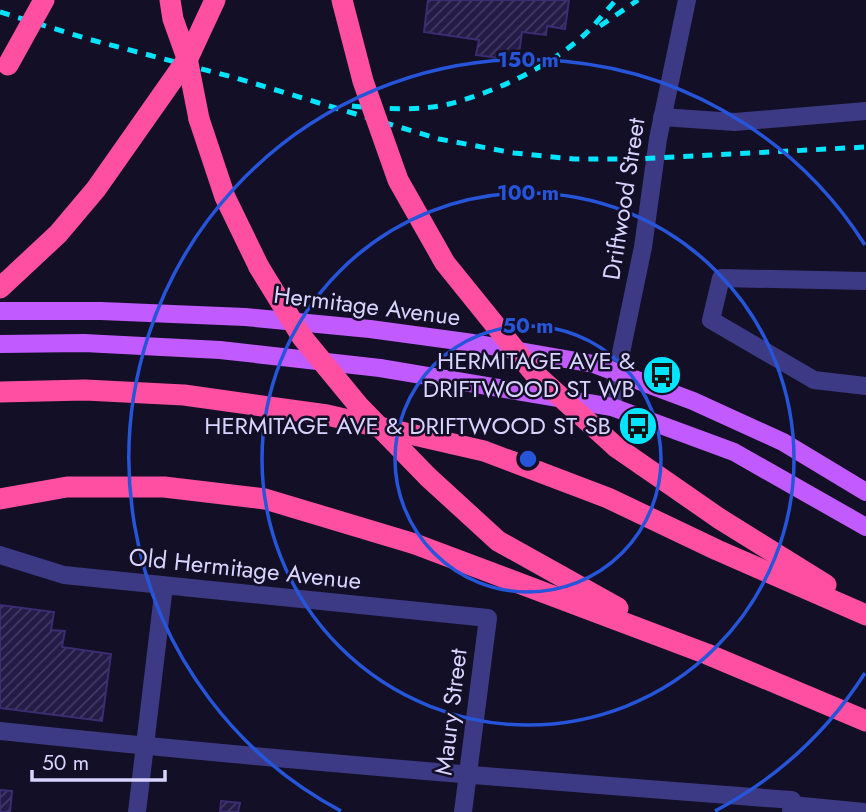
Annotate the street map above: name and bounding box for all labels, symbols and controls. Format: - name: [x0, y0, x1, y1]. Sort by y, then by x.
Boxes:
- text: 150 m: [497, 45, 559, 75]
- street label: Driftwood Street: [593, 115, 654, 283]
- text: 100 m: [497, 178, 559, 208]
- street label: Hermitage Avenue: [272, 277, 463, 334]
- text: 50 m: [503, 311, 553, 341]
- place label: HERMITAGE AVE & DRIFTWOOD ST WB: [423, 343, 635, 406]
- bus stop icon: HERMITAGE AVE & DRIFTWOOD ST WB: [641, 354, 683, 396]
- bus stop icon: HERMITAGE AVE & DRIFTWOOD ST SB: [617, 405, 659, 447]
- place label: HERMITAGE AVE & DRIFTWOOD ST SB: [204, 408, 611, 443]
- centre of rings: [516, 447, 540, 471]
- street label: Old Hermitage Avenue: [127, 539, 363, 598]
- street label: Maury Street: [425, 646, 476, 777]
- scale bar: [32, 738, 164, 782]
- text: 50 m: [42, 748, 89, 778]

